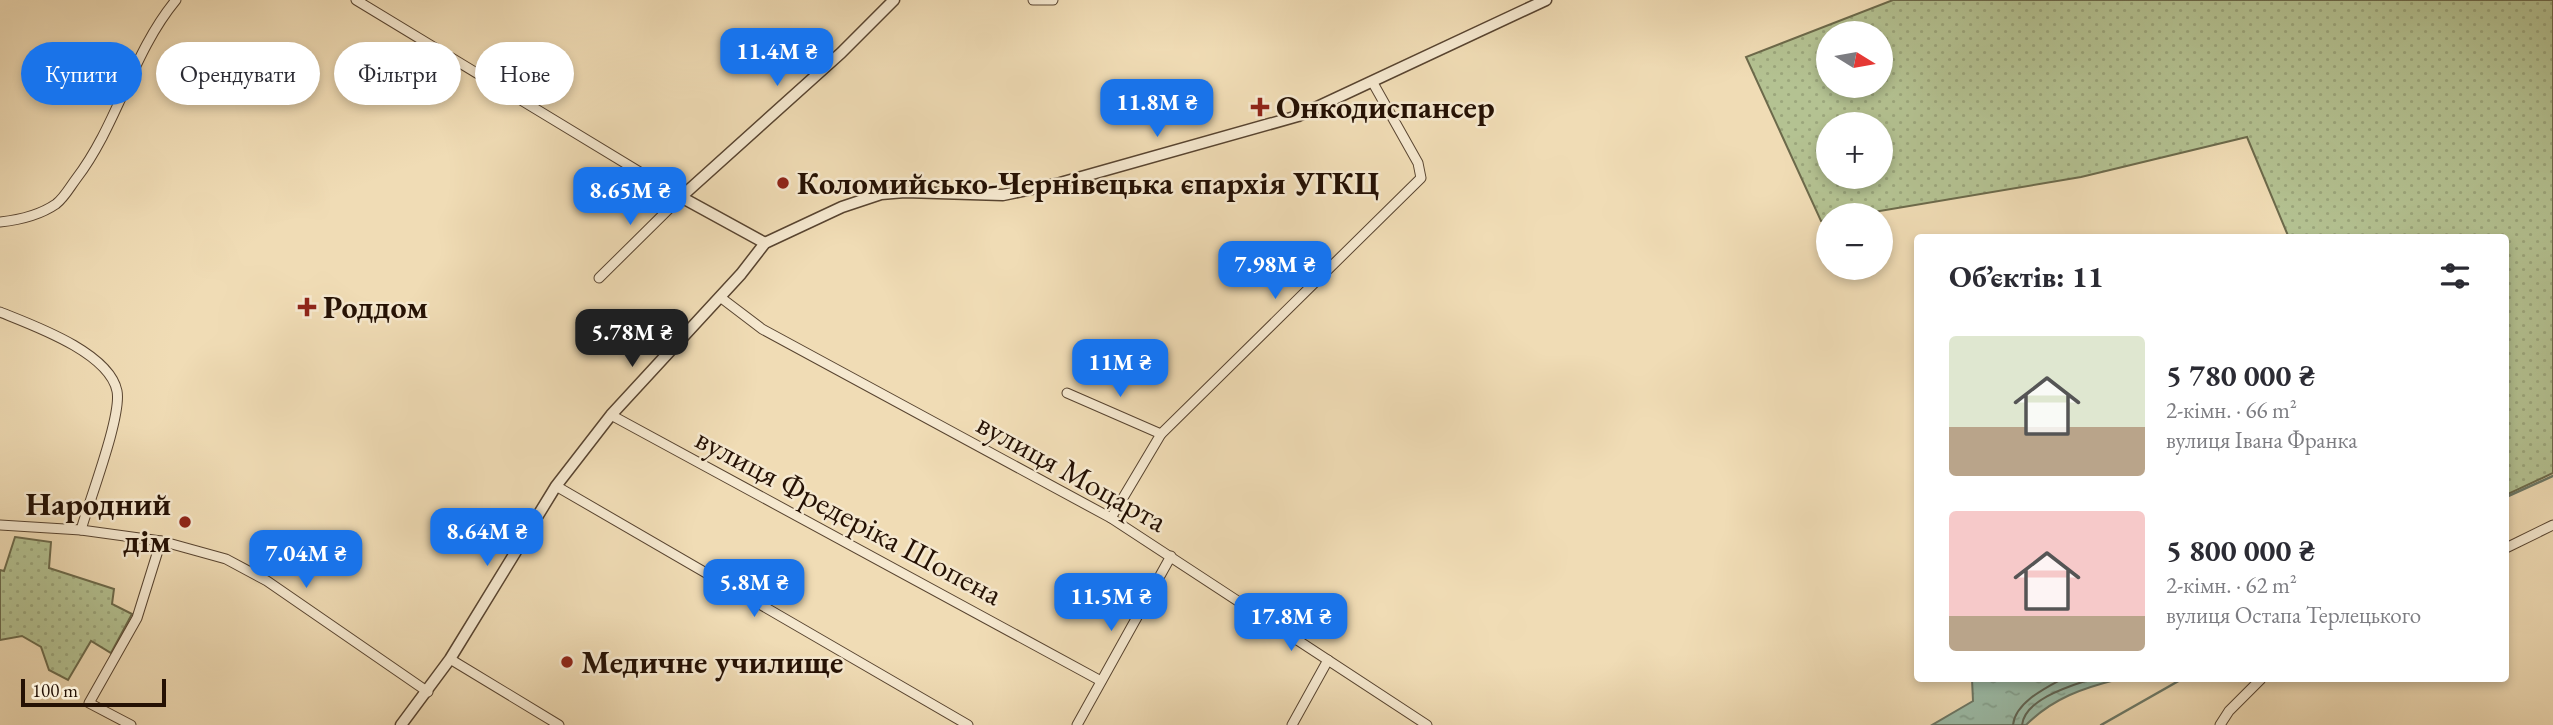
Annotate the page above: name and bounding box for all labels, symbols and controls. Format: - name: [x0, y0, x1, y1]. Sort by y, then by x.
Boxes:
- north arrow: [1816, 21, 1894, 98]
- map controls: [1816, 21, 1893, 280]
- pin: 11.4M ₴: [712, 28, 842, 88]
- text: 11.4M ₴: [736, 36, 818, 66]
- chip: Купити: [21, 42, 142, 105]
- chip: Орендувати: [156, 42, 320, 105]
- chip: Фільтри: [334, 42, 461, 105]
- chip: Нове: [475, 42, 574, 105]
- pin: 11.8M ₴: [1092, 80, 1222, 139]
- place label: Онкодиспансер: [1276, 86, 1495, 128]
- text: 11.8M ₴: [1116, 87, 1198, 117]
- marker: Онкодиспансер: [1250, 97, 1270, 117]
- button: +: [1816, 112, 1893, 189]
- place label: Коломийсько-Чернівецька єпархія УГКЦ: [797, 162, 1379, 204]
- pin: 8.65M ₴: [565, 168, 695, 227]
- text: 8.65M ₴: [589, 175, 671, 205]
- marker: Коломийсько-Чернівецька єпархія УГКЦ: [775, 175, 791, 191]
- button: −: [1816, 203, 1893, 280]
- pin: 7.98M ₴: [1210, 242, 1340, 301]
- text: 7.98M ₴: [1234, 249, 1316, 279]
- text: Об’єктів: 11: [1949, 257, 2104, 296]
- icon: filters: [2436, 257, 2474, 295]
- place label: Роддом: [323, 286, 428, 328]
- marker: Роддом: [297, 297, 317, 317]
- pin: 5.78M ₴: [567, 310, 697, 369]
- text: 5.78M ₴: [591, 317, 673, 347]
- pin: 11M ₴: [1071, 340, 1169, 399]
- text: 11M ₴: [1088, 347, 1152, 377]
- text: 5 780 000 ₴: [2166, 356, 2315, 395]
- icon: home: [2005, 364, 2089, 448]
- text: 2-кімн. · 66 m²: [2166, 395, 2297, 425]
- street label: вулиця Моцарта: [969, 402, 1175, 542]
- street label: вулиця Фредеріка Шопена: [688, 417, 1010, 615]
- text: вулиця Івана Франка: [2166, 425, 2357, 455]
- place label: Народний дім: [26, 483, 171, 562]
- pin: 8.64M ₴: [422, 508, 552, 568]
- marker: Народний дім: [177, 514, 193, 530]
- text: 8.64M ₴: [446, 516, 528, 546]
- pin: 7.04M ₴: [241, 530, 371, 590]
- text: 5 800 000 ₴: [2166, 531, 2315, 570]
- text: 7.04M ₴: [265, 538, 347, 568]
- icon: home: [2005, 539, 2089, 623]
- pin: 5.8M ₴: [697, 560, 811, 619]
- text: 5.8M ₴: [719, 567, 789, 597]
- text: 2-кімн. · 62 m²: [2166, 570, 2297, 600]
- pin: 11.5M ₴: [1046, 574, 1176, 633]
- text: 11.5M ₴: [1070, 581, 1152, 611]
- pin: 17.8M ₴: [1226, 594, 1356, 653]
- text: вулиця Остапа Терлецького: [2166, 600, 2421, 630]
- text: 17.8M ₴: [1250, 601, 1332, 631]
- place label: Медичне училище: [581, 641, 843, 683]
- marker: Медичне училище: [559, 654, 575, 670]
- scale bar: [21, 676, 166, 708]
- text: 100 m: [32, 678, 78, 703]

